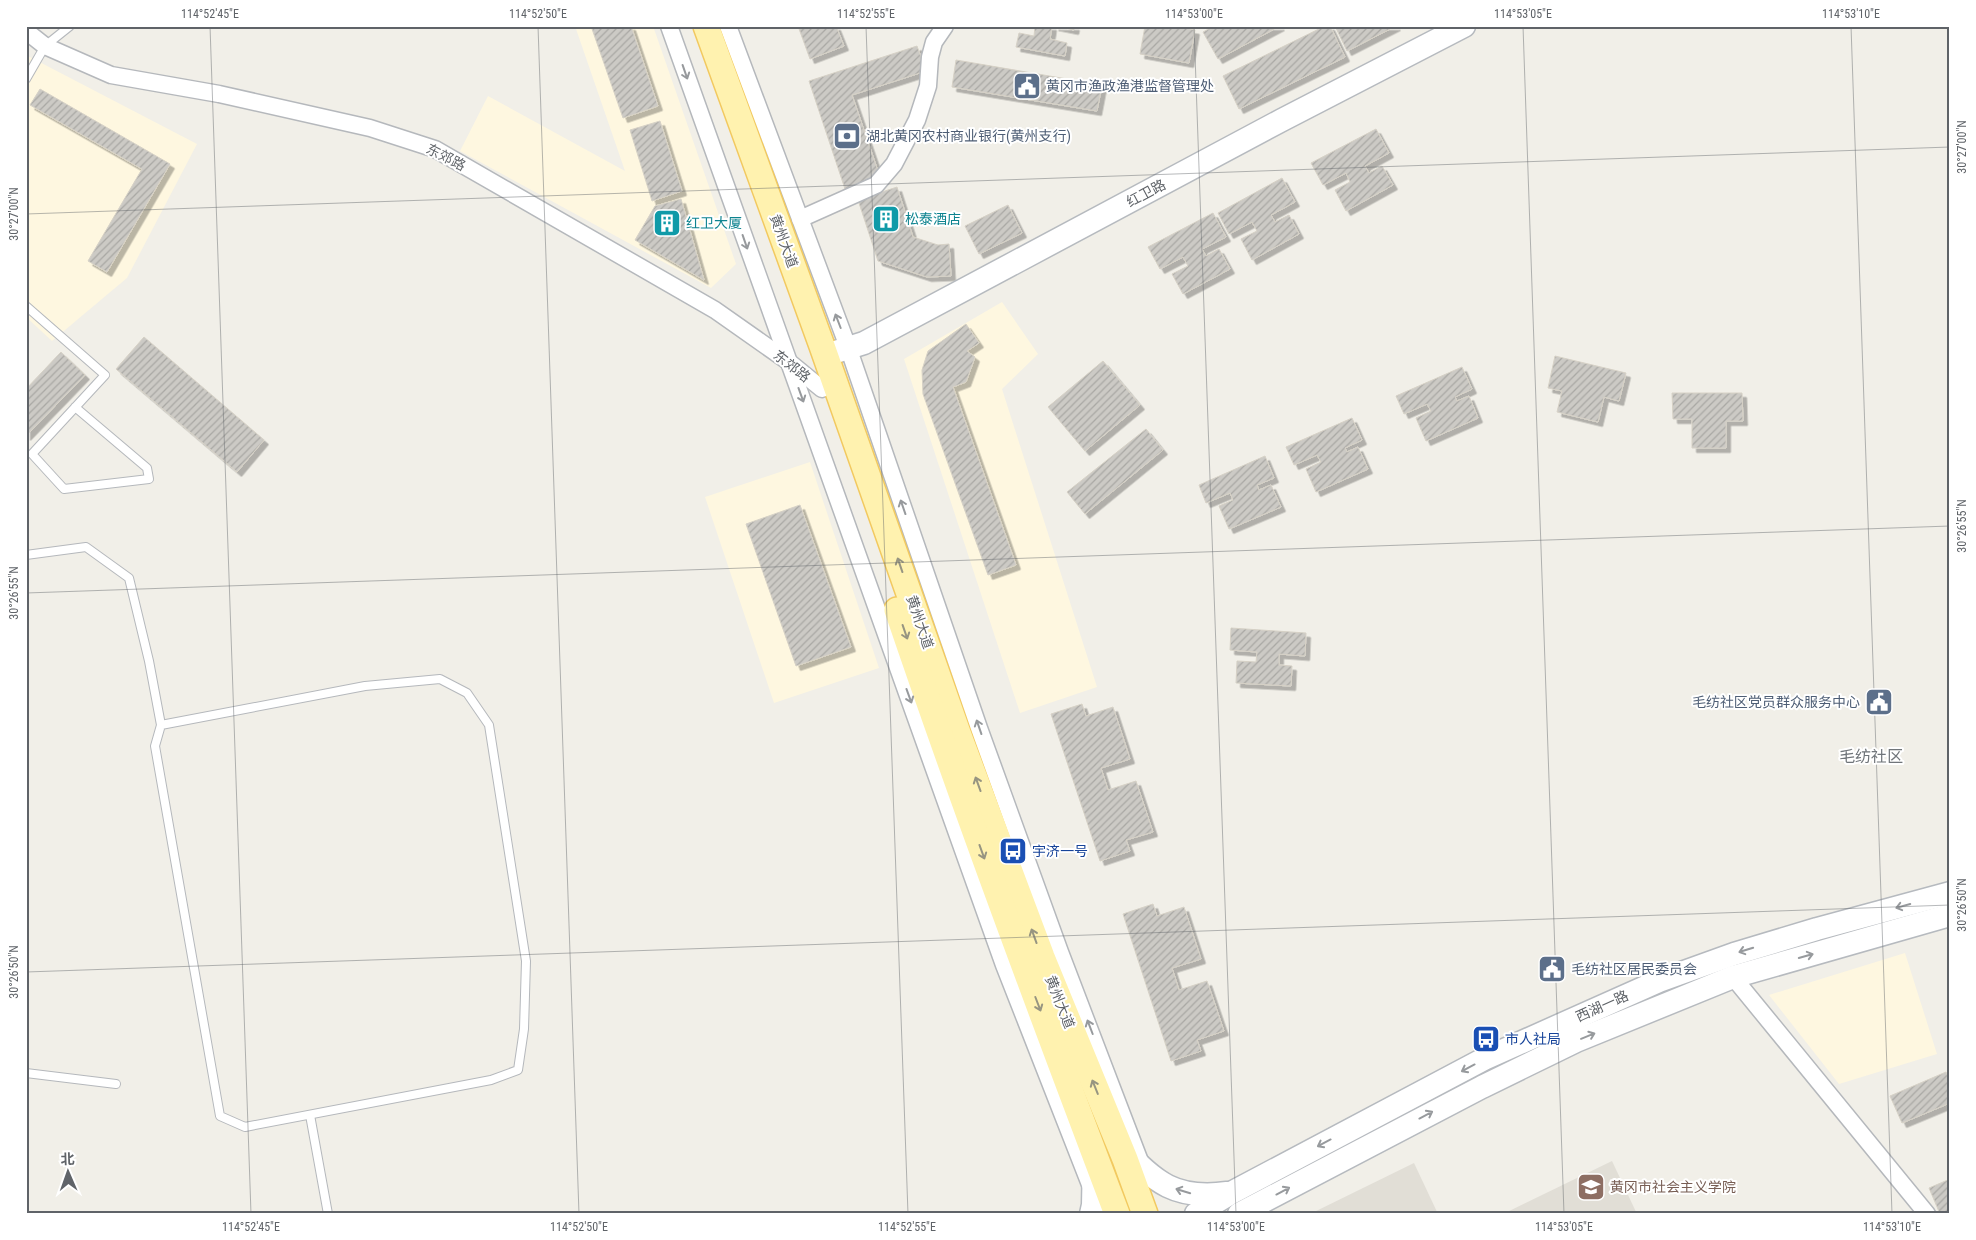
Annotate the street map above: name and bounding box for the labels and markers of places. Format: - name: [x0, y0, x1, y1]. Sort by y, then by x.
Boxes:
- public building icon: 黄冈市渔政渔港监督管理处: [1012, 71, 1042, 101]
- place label: 黄冈市渔政渔港监督管理处: [1046, 78, 1214, 94]
- bank icon: 湖北黄冈农村商业银行(黄州支行): [832, 121, 862, 151]
- place label: 湖北黄冈农村商业银行(黄州支行): [866, 128, 1071, 145]
- building icon: 松泰酒店: [871, 204, 901, 234]
- building icon: 红卫大厦: [652, 208, 682, 238]
- place label: 松泰酒店: [905, 211, 961, 227]
- place label: 红卫大厦: [686, 215, 742, 231]
- public building icon: 毛纺社区党员群众服务中心: [1864, 687, 1894, 717]
- place label: 毛纺社区党员群众服务中心: [1692, 694, 1860, 710]
- bus stop icon: 宇济一号: [998, 836, 1028, 866]
- place label: 宇济一号: [1032, 843, 1088, 859]
- public building icon: 毛纺社区居民委员会: [1537, 954, 1567, 984]
- place label: 毛纺社区居民委员会: [1571, 961, 1697, 977]
- bus stop icon: 市人社局: [1471, 1024, 1501, 1054]
- place label: 市人社局: [1505, 1031, 1561, 1047]
- school or university icon: 黄冈市社会主义学院: [1576, 1172, 1606, 1202]
- place label: 黄冈市社会主义学院: [1610, 1179, 1736, 1195]

